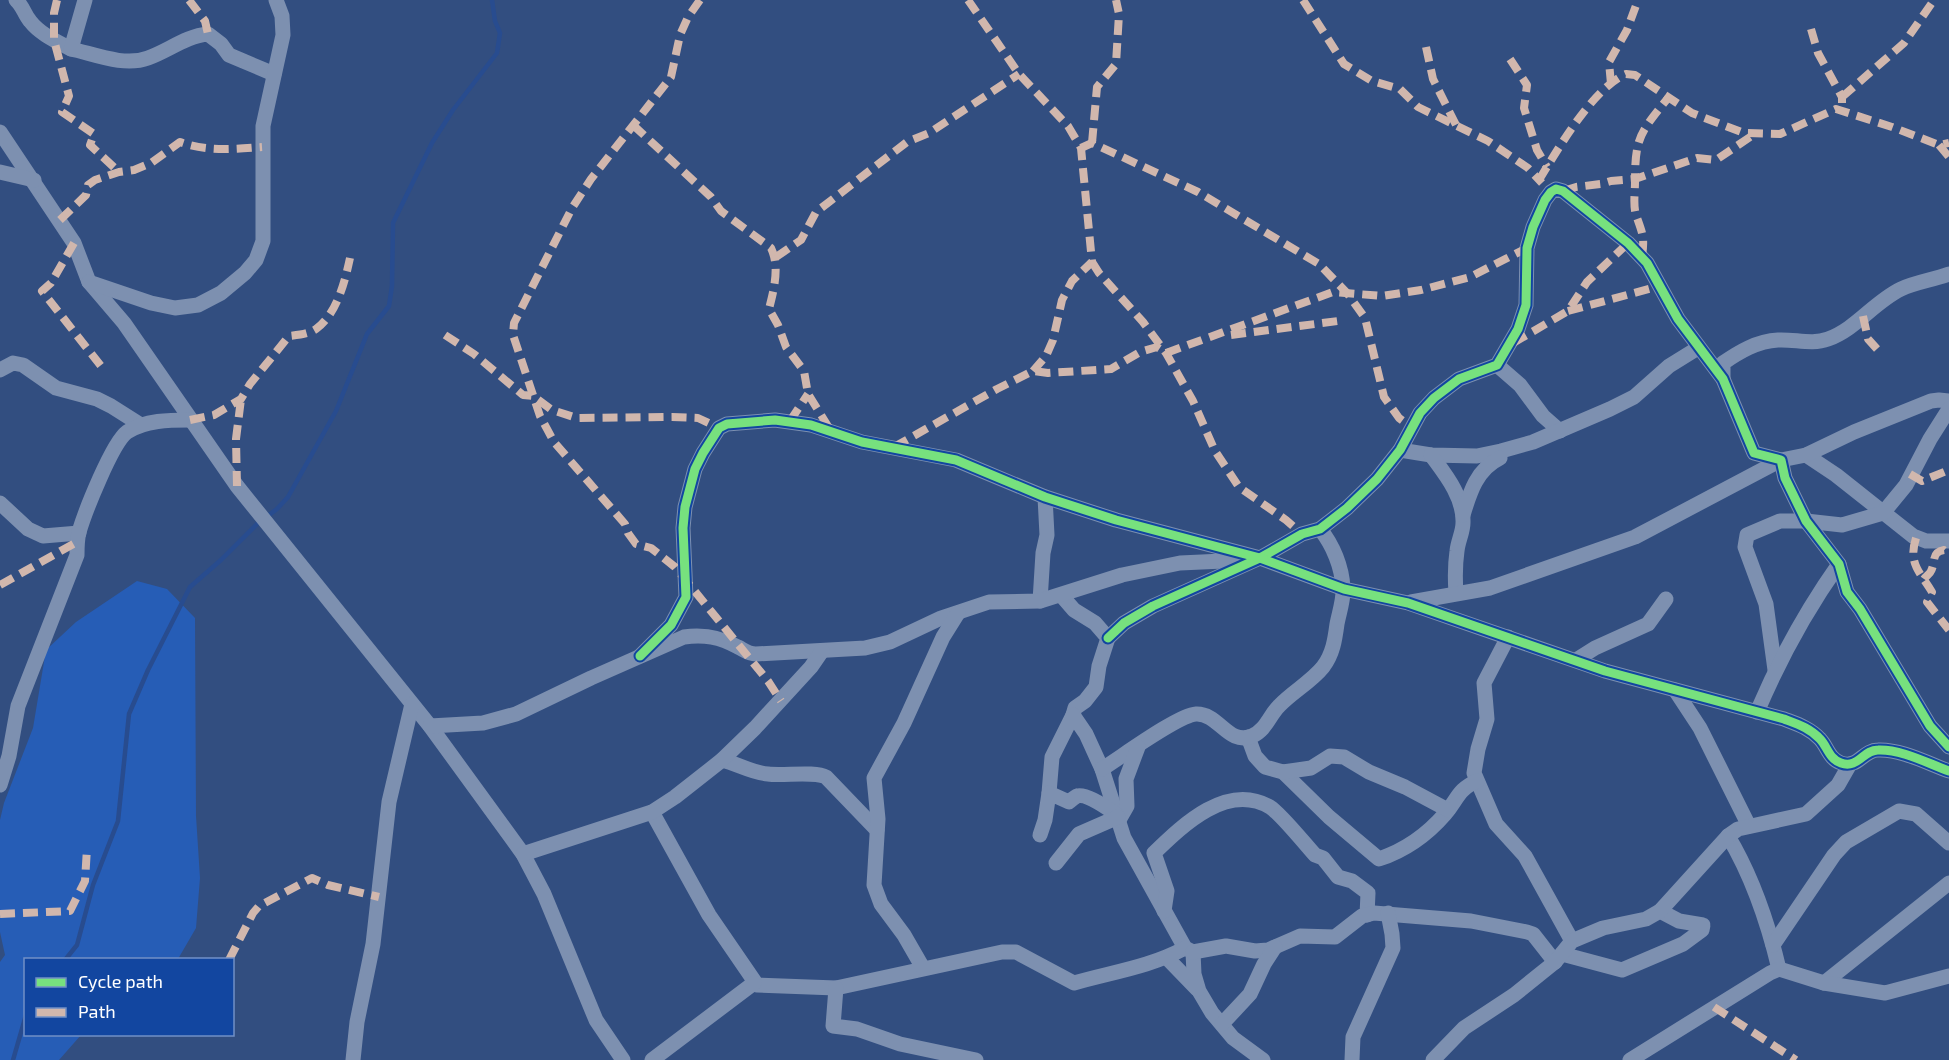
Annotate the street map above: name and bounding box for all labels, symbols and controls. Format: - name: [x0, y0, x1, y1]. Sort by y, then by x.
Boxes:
- legend: [24, 958, 234, 1036]
- text: Cycle path: [78, 970, 163, 992]
- text: Path: [78, 1000, 116, 1022]

